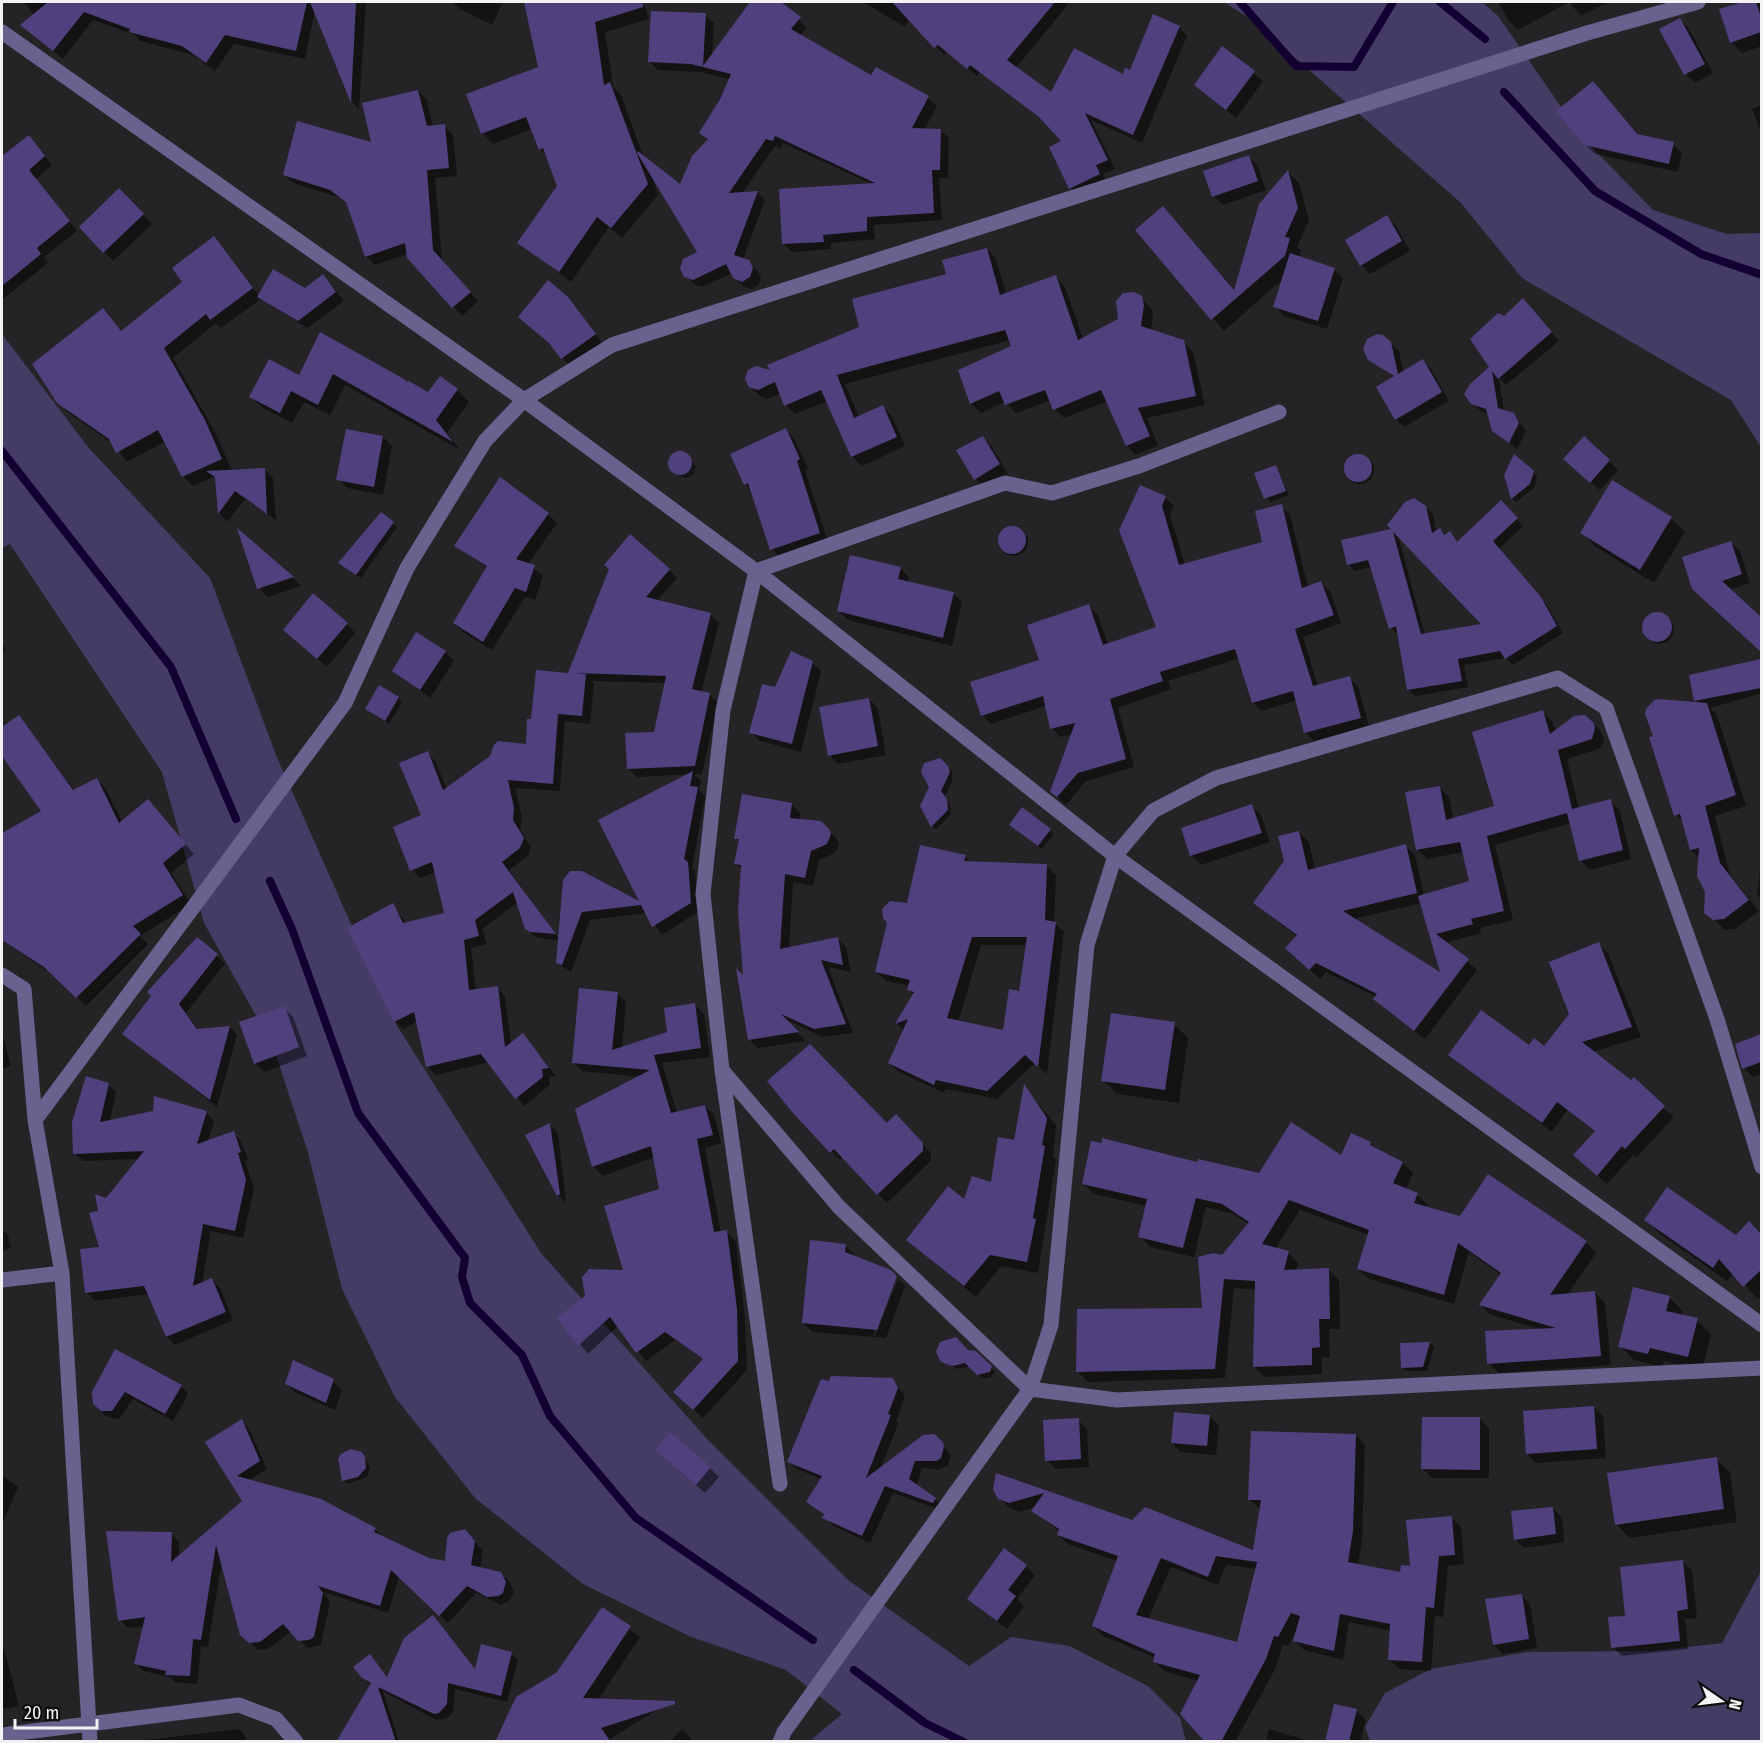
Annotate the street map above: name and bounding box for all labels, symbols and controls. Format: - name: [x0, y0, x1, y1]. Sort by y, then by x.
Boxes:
- north arrow: [1691, 1671, 1751, 1731]
- scale bar: [15, 1692, 98, 1730]
- text: N: [1725, 1698, 1745, 1711]
- text: 20 m: [24, 1702, 59, 1724]

